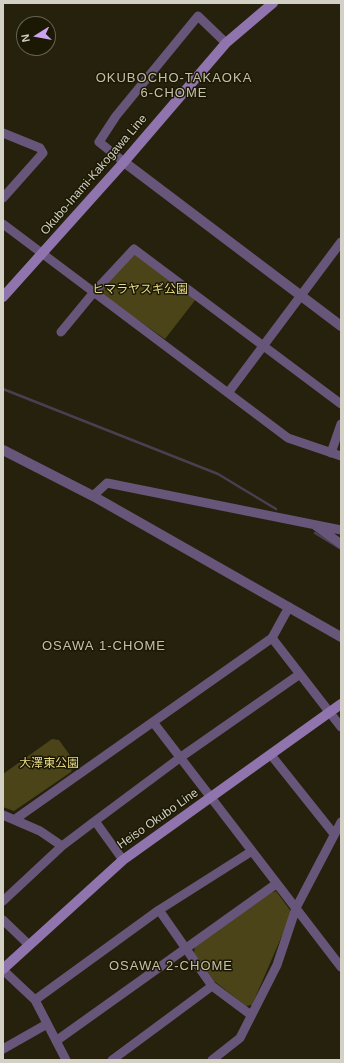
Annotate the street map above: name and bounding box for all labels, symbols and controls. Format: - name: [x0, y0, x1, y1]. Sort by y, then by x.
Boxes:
- north arrow: [16, 16, 56, 56]
- text: N: [19, 33, 32, 43]
- district label: OKUBOCHO-TAKAOKA 6-CHOME: [96, 70, 252, 101]
- street label: Okubo-Inami-Kakogawa Line: [38, 112, 150, 238]
- park label: ヒマラヤスギ公園: [92, 283, 188, 297]
- district label: OSAWA 1-CHOME: [42, 638, 166, 654]
- park label: 大澤東公園: [19, 757, 79, 771]
- street label: Heiso Okubo Line: [115, 786, 201, 852]
- district label: OSAWA 2-CHOME: [109, 958, 233, 974]

